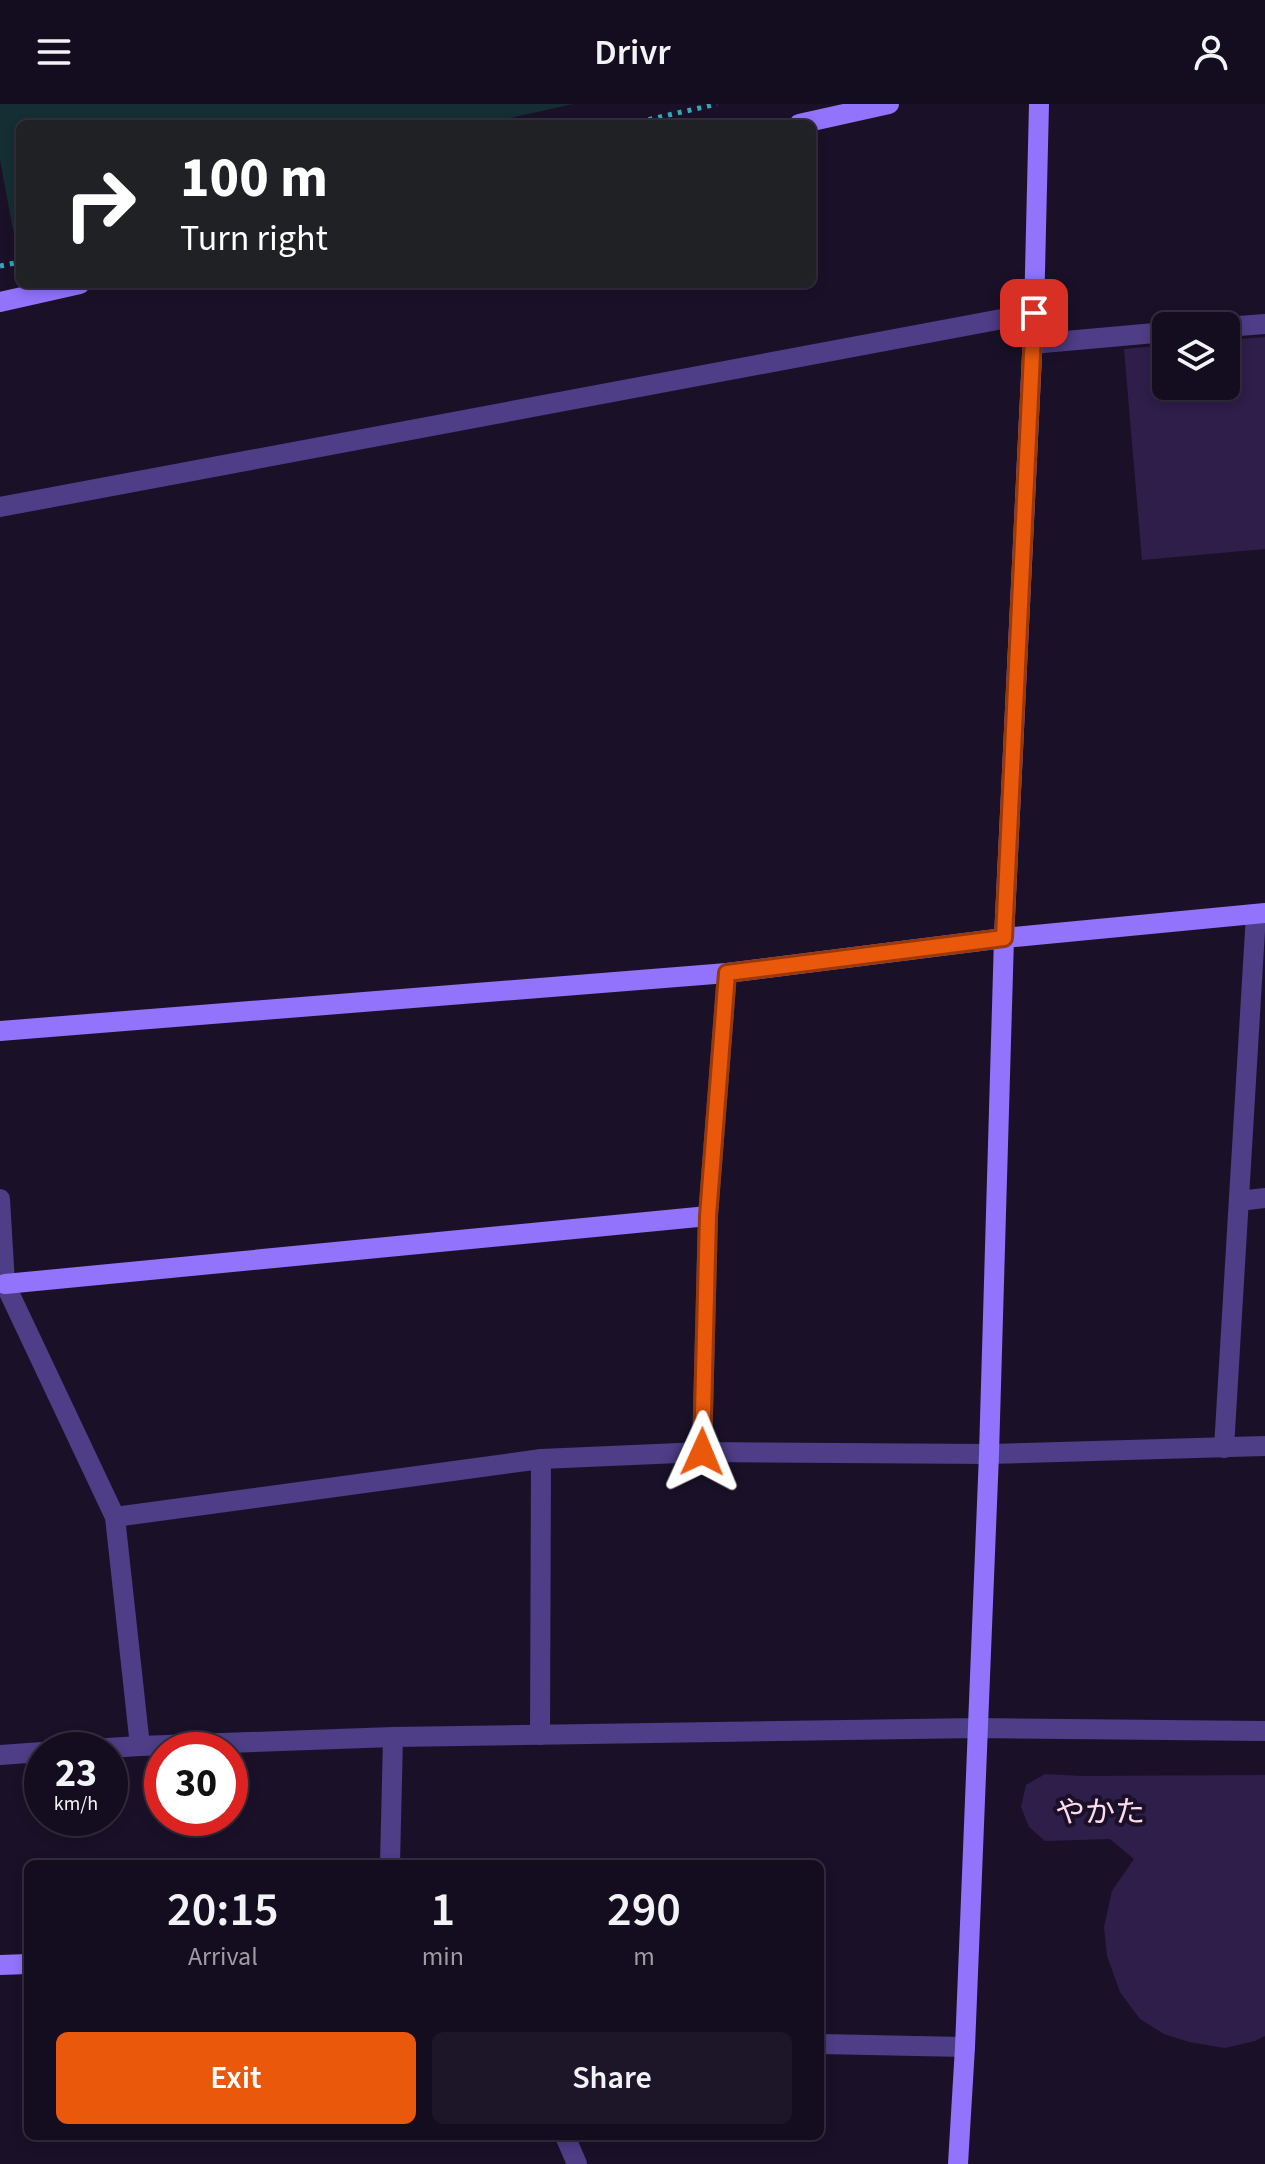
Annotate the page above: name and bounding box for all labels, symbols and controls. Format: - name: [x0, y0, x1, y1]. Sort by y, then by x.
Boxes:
- text: Drivr: [594, 27, 671, 78]
- icon: menu: [32, 30, 76, 74]
- icon: person: [1189, 30, 1233, 74]
- text: 100 m: [180, 139, 328, 218]
- icon: right: [48, 152, 152, 256]
- text: Turn right: [180, 213, 328, 264]
- pin: [1000, 279, 1068, 347]
- icon: arrive: [1012, 291, 1056, 335]
- map controls: [1152, 312, 1240, 400]
- button: layers: [1152, 312, 1240, 400]
- position arrow: [660, 1410, 744, 1494]
- speed limit sign: 30: [144, 1732, 248, 1836]
- text: 23: [55, 1745, 97, 1802]
- text: km/h: [54, 1790, 98, 1818]
- district label: やかた: [1055, 1791, 1145, 1834]
- text: 20:15: [167, 1876, 279, 1944]
- text: 1: [431, 1876, 455, 1944]
- text: 290: [607, 1876, 681, 1944]
- text: Arrival: [188, 1938, 258, 1975]
- text: min: [422, 1938, 464, 1975]
- text: m: [633, 1938, 655, 1975]
- button: Exit: [56, 2032, 416, 2124]
- button: Share: [432, 2032, 792, 2124]

